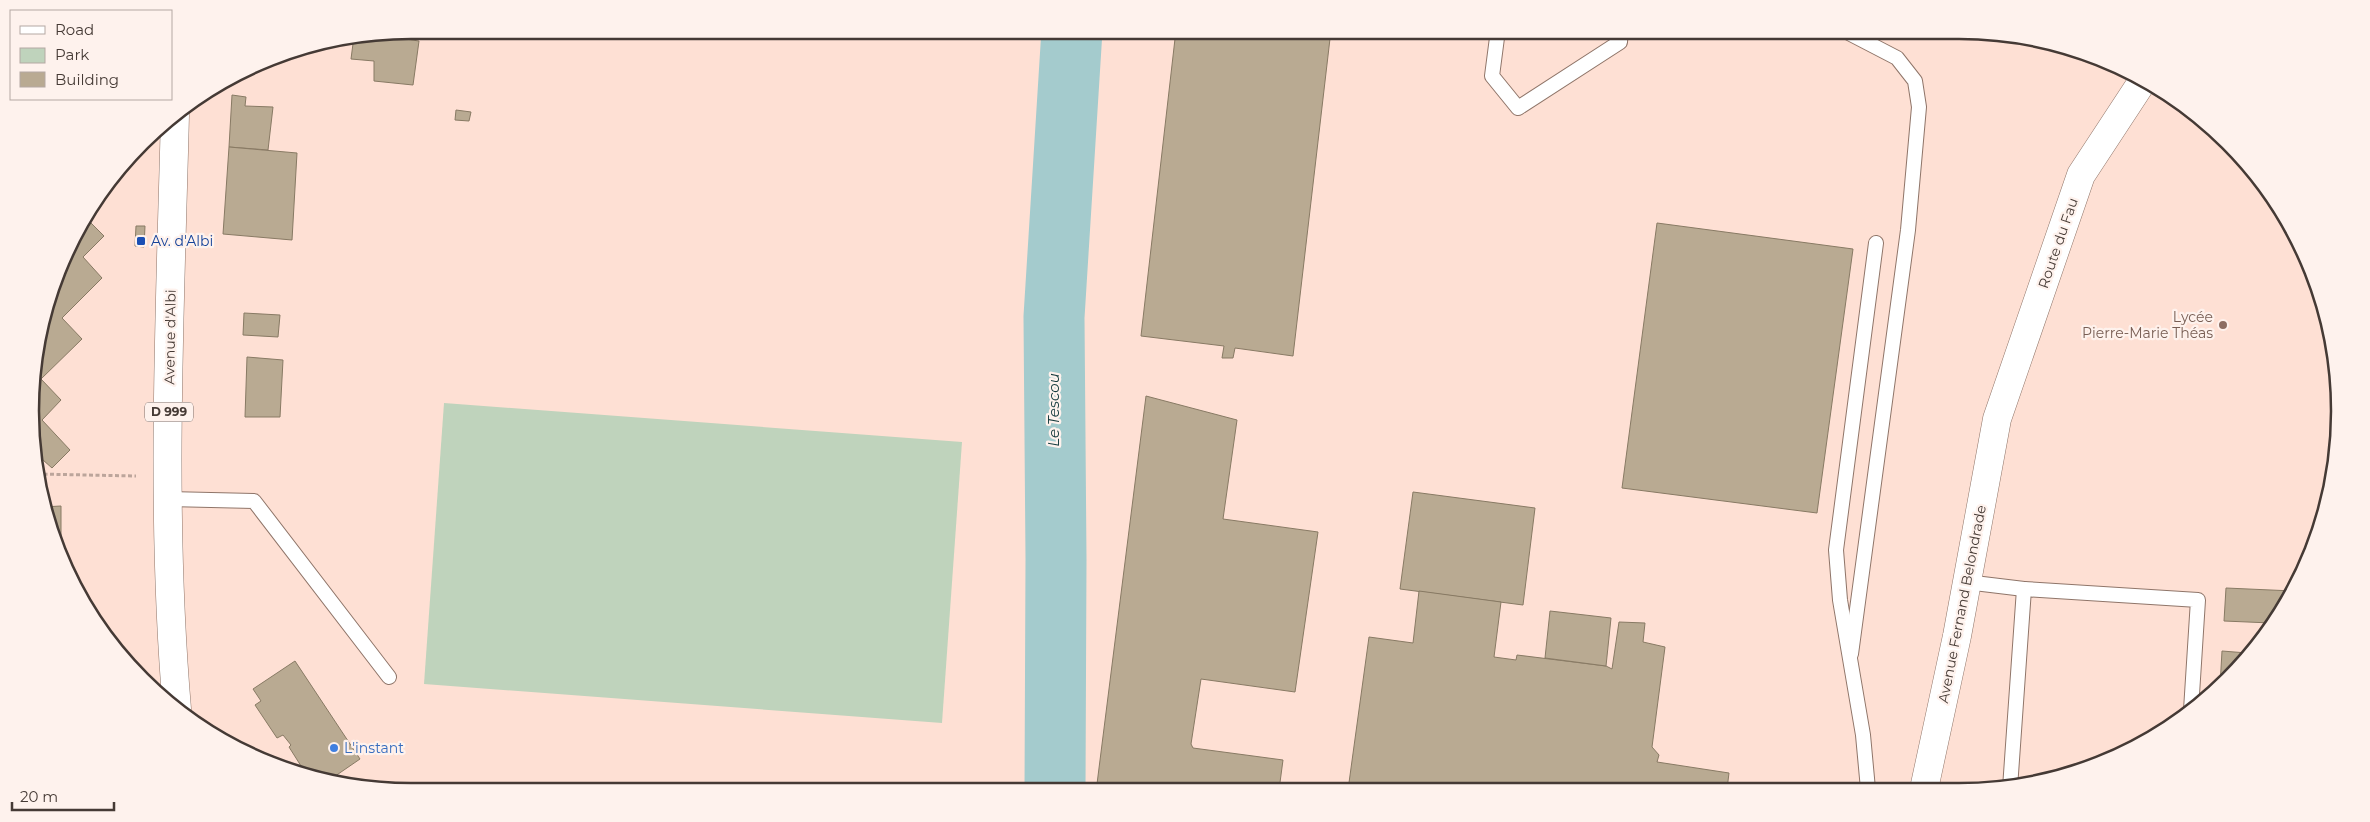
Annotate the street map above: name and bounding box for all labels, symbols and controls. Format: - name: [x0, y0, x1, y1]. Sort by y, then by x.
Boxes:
- legend: [10, 10, 172, 100]
- text: Road: [55, 20, 94, 39]
- text: Park: [55, 45, 89, 64]
- text: Building: [55, 70, 119, 89]
- street label: Route du Fau: [2034, 195, 2082, 291]
- place label: Av. d'Albi: [151, 232, 213, 250]
- marker: Av. d'Albi: [135, 235, 147, 247]
- street label: Avenue d'Albi: [160, 289, 180, 385]
- place label: Lycée Pierre-Marie Théas: [2082, 308, 2213, 342]
- marker: Lycée Pierre-Marie Théas: [2217, 319, 2229, 331]
- water label: Le Tescou: [1044, 373, 1063, 447]
- road number: D 999: [145, 402, 193, 422]
- street label: Avenue Fernand Belondrade: [1934, 504, 1990, 704]
- place label: L'instant: [344, 739, 404, 757]
- marker: L'instant: [328, 742, 340, 754]
- scale bar: [12, 780, 115, 812]
- text: 20 m: [20, 787, 58, 806]

